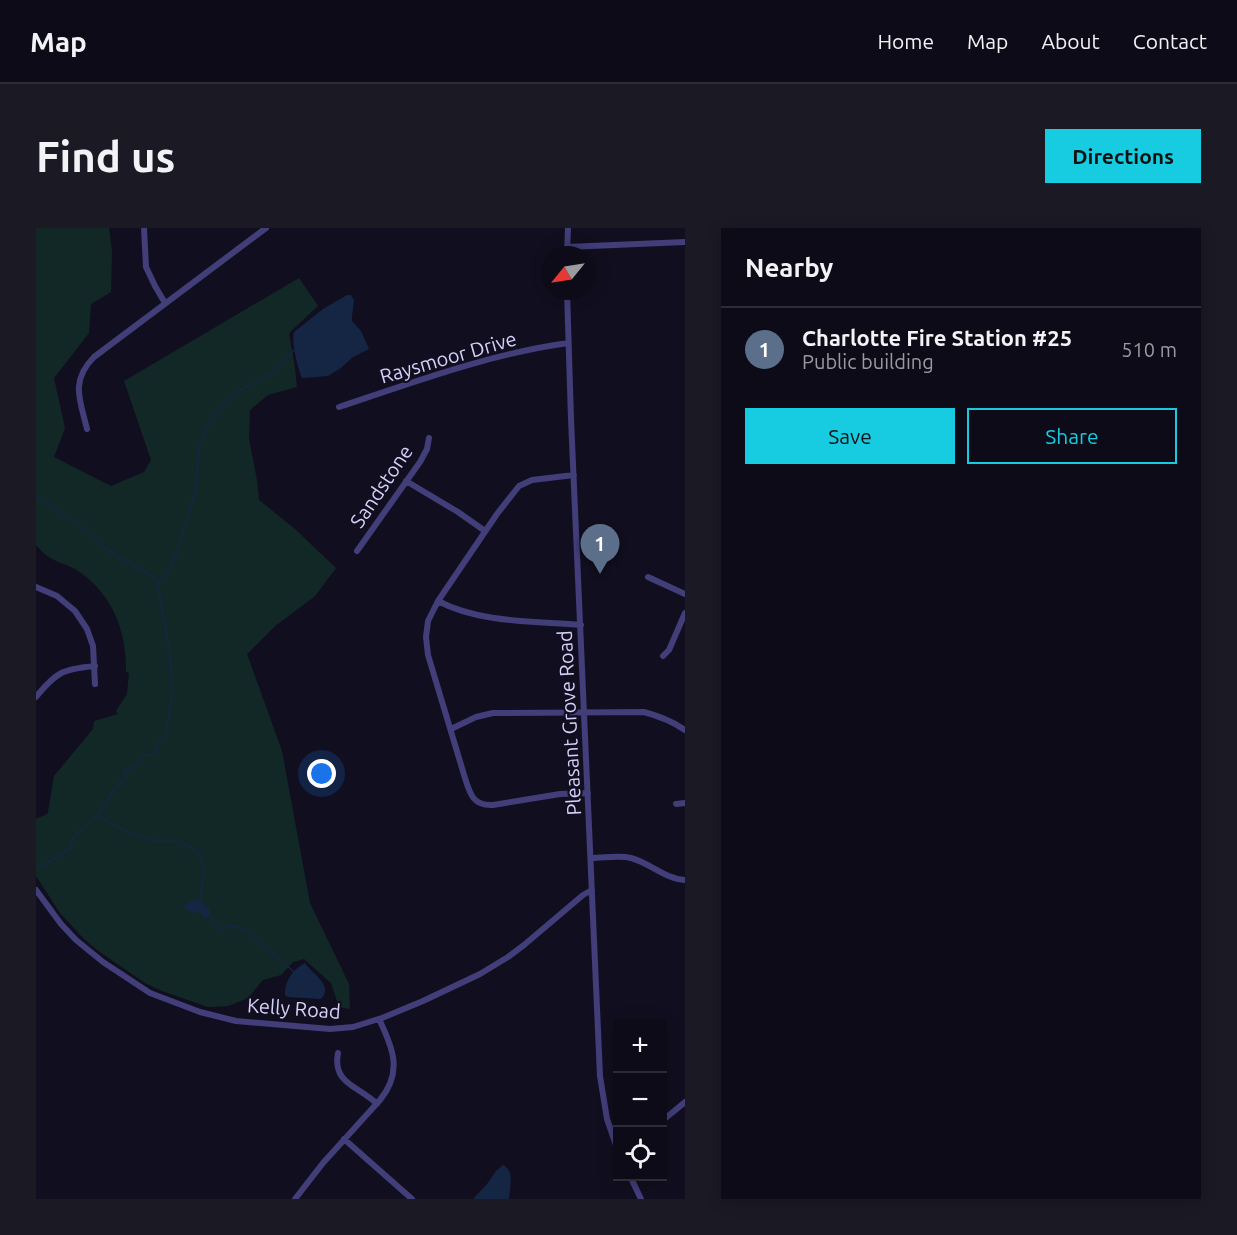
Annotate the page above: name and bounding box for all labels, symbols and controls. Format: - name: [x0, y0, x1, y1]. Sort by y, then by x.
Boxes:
- text: Map: [30, 26, 87, 57]
- text: Home: [877, 29, 934, 53]
- text: Map: [967, 29, 1008, 53]
- text: About: [1041, 29, 1100, 53]
- text: Contact: [1133, 29, 1207, 53]
- button: Directions: [1045, 129, 1201, 183]
- text: Find us: [36, 133, 175, 180]
- north arrow: [541, 246, 595, 300]
- text: Nearby: [745, 253, 833, 282]
- text: Charlotte Fire Station #25: [802, 325, 1072, 350]
- street label: Raysmoor Drive: [377, 326, 519, 388]
- text: 1: [759, 338, 770, 361]
- text: 510 m: [1121, 338, 1177, 361]
- text: Public building: [802, 350, 934, 373]
- button: Save: [745, 408, 955, 464]
- button: Share: [967, 408, 1177, 464]
- street label: Sandstone: [345, 440, 417, 532]
- pin: 1: [580, 524, 620, 574]
- street label: Pleasant Grove Road: [553, 630, 585, 816]
- your location: [307, 759, 336, 788]
- street label: Kelly Road: [246, 993, 342, 1023]
- map controls: [613, 1019, 667, 1181]
- button: +: [613, 1019, 667, 1073]
- button: −: [613, 1073, 667, 1127]
- button: locate: [613, 1127, 667, 1181]

